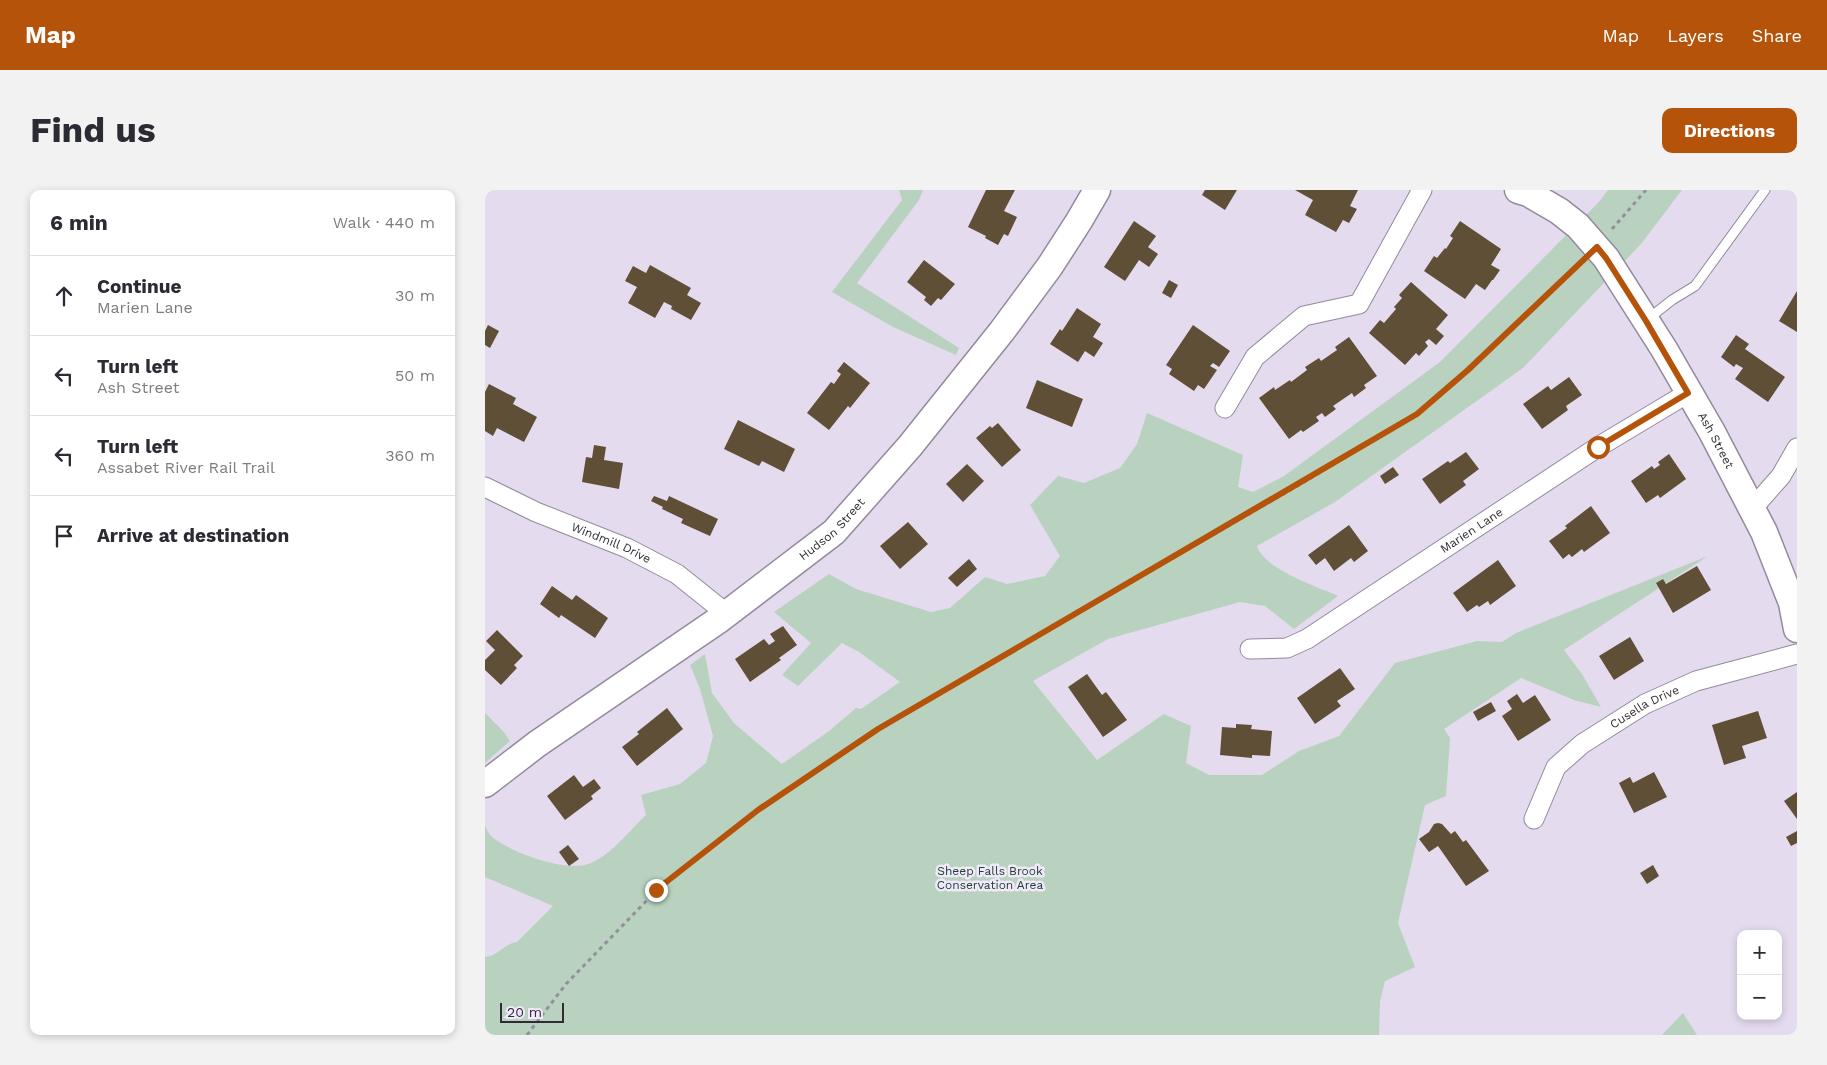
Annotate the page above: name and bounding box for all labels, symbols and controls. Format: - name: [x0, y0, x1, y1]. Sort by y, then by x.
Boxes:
- text: Map: [25, 21, 76, 49]
- text: Map: [1602, 25, 1639, 46]
- text: Layers: [1667, 25, 1724, 46]
- text: Share: [1752, 25, 1802, 46]
- button: Directions: [1662, 108, 1797, 153]
- text: Find us: [30, 109, 156, 151]
- text: 6 min: [50, 210, 108, 235]
- text: Walk · 440 m: [333, 213, 435, 232]
- text: Continue: [97, 275, 181, 298]
- icon: ahead: [50, 282, 78, 310]
- text: 30 m: [395, 286, 435, 305]
- text: Marien Lane: [97, 298, 193, 317]
- text: Turn left: [97, 355, 178, 378]
- icon: left: [50, 362, 78, 390]
- text: 50 m: [395, 366, 435, 385]
- text: Ash Street: [97, 378, 179, 397]
- street label: Ash Street: [1695, 410, 1737, 471]
- text: Turn left: [97, 435, 178, 458]
- route start: [1587, 436, 1610, 459]
- icon: left: [50, 442, 78, 470]
- text: 360 m: [385, 446, 435, 465]
- text: Assabet River Rail Trail: [97, 458, 275, 477]
- street label: Hudson Street: [796, 495, 868, 563]
- street label: Marien Lane: [1438, 505, 1505, 556]
- street label: Windmill Drive: [569, 520, 653, 566]
- icon: arrive: [50, 522, 78, 550]
- text: Arrive at destination: [97, 524, 289, 547]
- street label: Cusella Drive: [1607, 683, 1681, 731]
- park label: Sheep Falls Brook Conservation Area: [937, 864, 1043, 892]
- route end: [645, 879, 668, 902]
- map controls: [1737, 930, 1782, 1020]
- button: +: [1737, 930, 1782, 975]
- button: −: [1737, 975, 1782, 1020]
- scale bar: [500, 1000, 564, 1023]
- text: 20 m: [507, 1004, 542, 1020]

